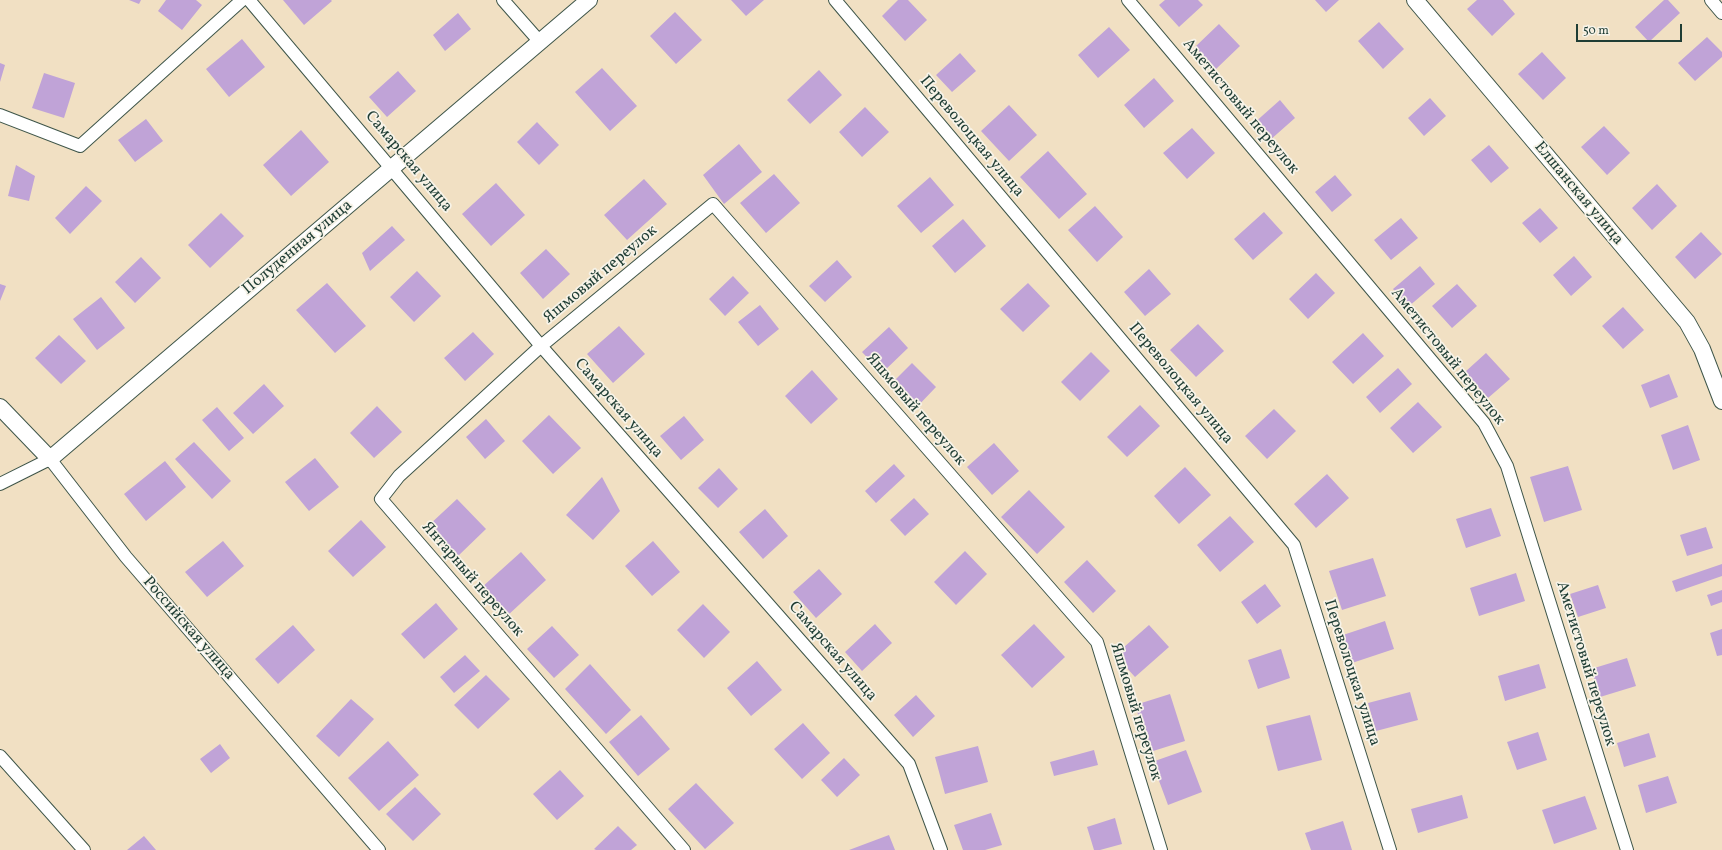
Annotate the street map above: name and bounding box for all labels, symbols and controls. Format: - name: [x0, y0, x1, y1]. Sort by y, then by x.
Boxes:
- scale bar: [1578, 16, 1684, 42]
- text: 50 m: [1583, 23, 1609, 39]
- street label: Аметистовый переулок: [1178, 35, 1302, 179]
- street label: Переволоцкая улица: [915, 72, 1027, 202]
- street label: Самарская улица: [360, 108, 456, 216]
- street label: Елшанская улица: [1529, 138, 1627, 250]
- street label: Полуденная улица: [239, 197, 357, 299]
- street label: Яшмовый переулок: [540, 222, 662, 328]
- street label: Аметистовый переулок: [1386, 284, 1508, 430]
- street label: Переволоцкая улица: [1124, 319, 1236, 449]
- street label: Яшмовый переулок: [861, 350, 969, 470]
- street label: Самарская улица: [570, 355, 666, 463]
- street label: Янтарный переулок: [417, 519, 527, 641]
- street label: Российская улица: [138, 573, 238, 685]
- street label: Аметистовый переулок: [1551, 579, 1619, 749]
- street label: Переволоцкая улица: [1318, 597, 1384, 749]
- street label: Самарская улица: [784, 598, 880, 706]
- street label: Яшмовый переулок: [1105, 641, 1165, 783]

